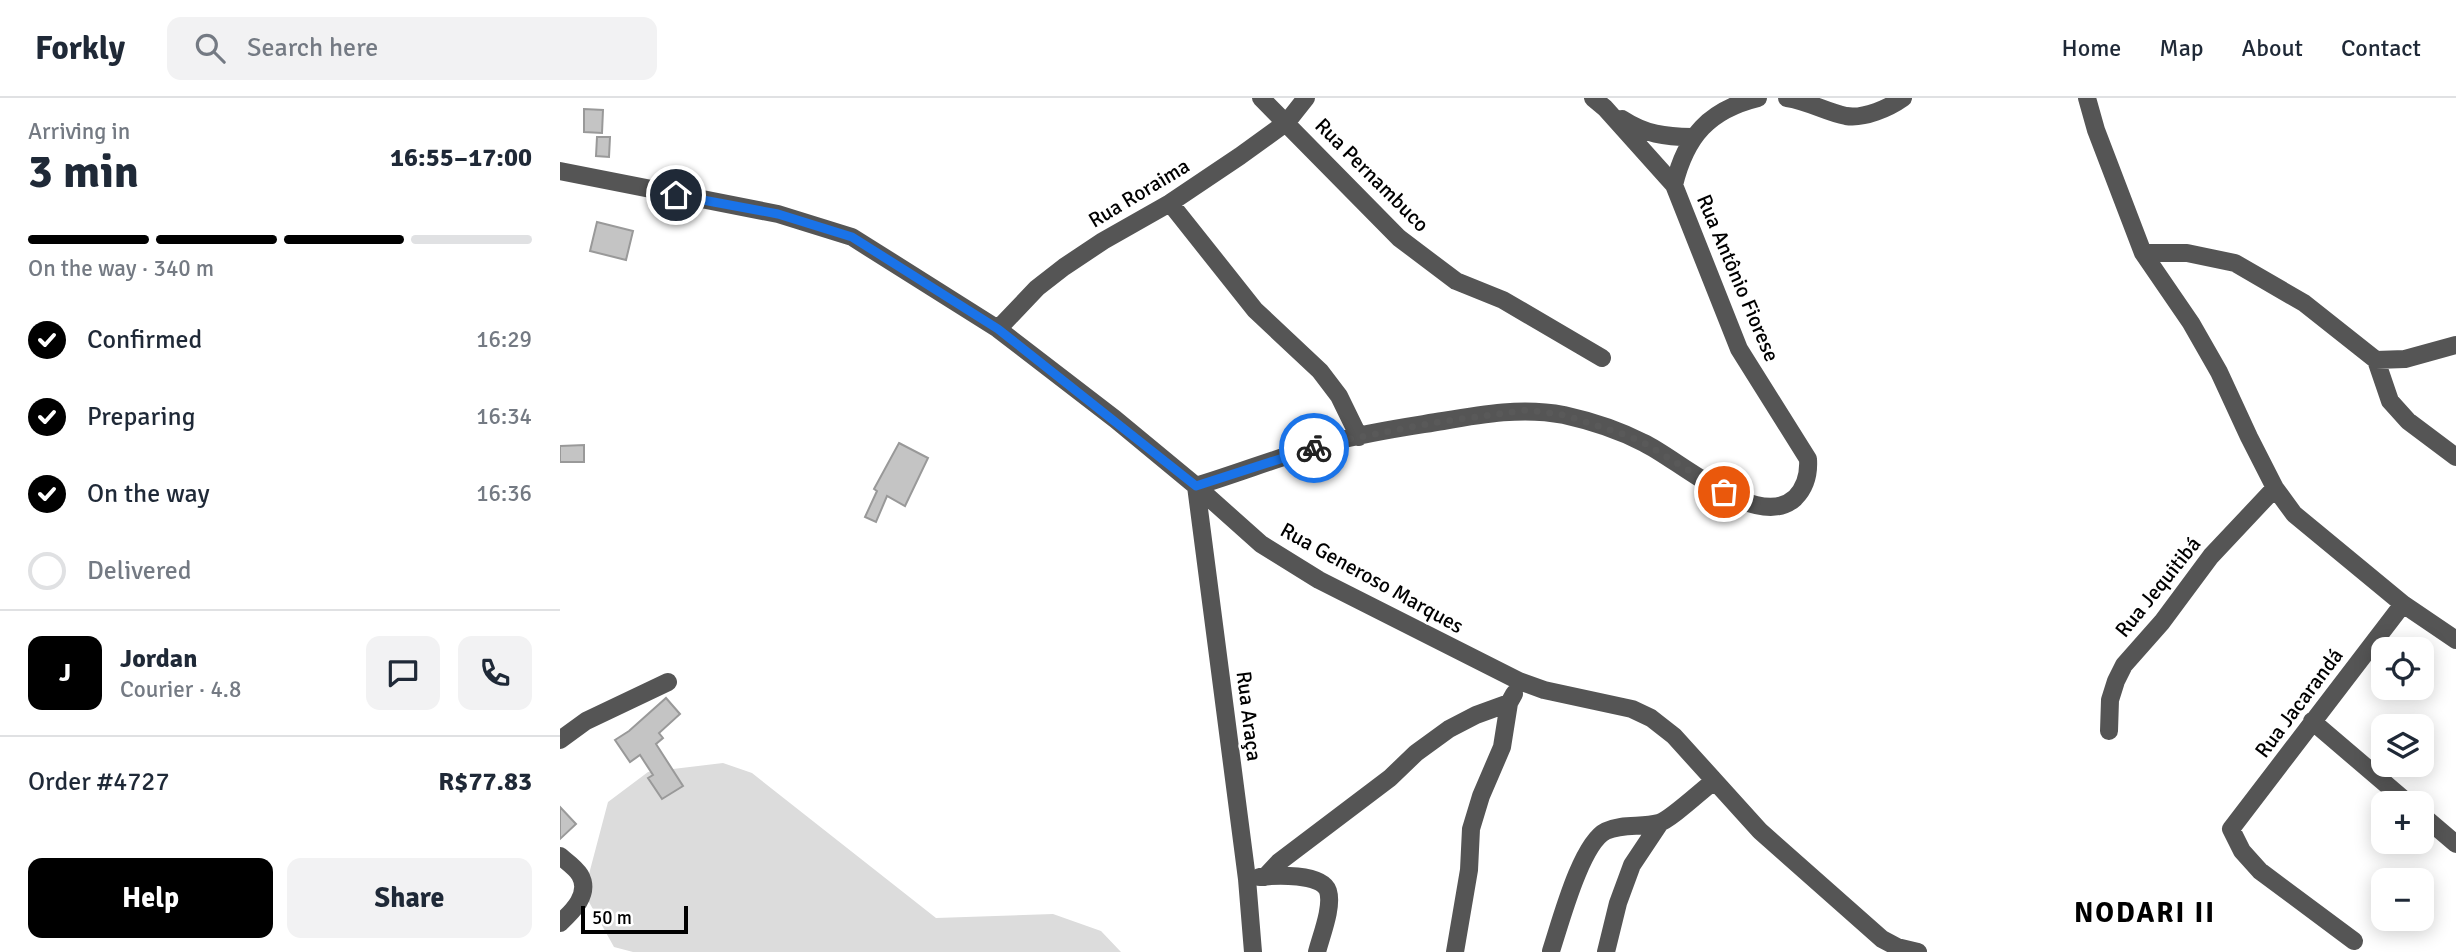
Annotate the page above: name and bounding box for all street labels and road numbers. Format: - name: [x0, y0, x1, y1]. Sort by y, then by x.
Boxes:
- street label: Rua Pernambuco: [1310, 113, 1434, 237]
- street label: Rua Roraima: [1084, 153, 1194, 233]
- street label: Rua Antônio Fiorese: [1691, 190, 1785, 366]
- street label: Rua Generoso Marques: [1276, 517, 1468, 639]
- street label: Rua Jequitibá: [2110, 531, 2206, 643]
- street label: Rua Jacarandá: [2249, 643, 2349, 763]
- street label: Rua Araça: [1231, 670, 1267, 762]

